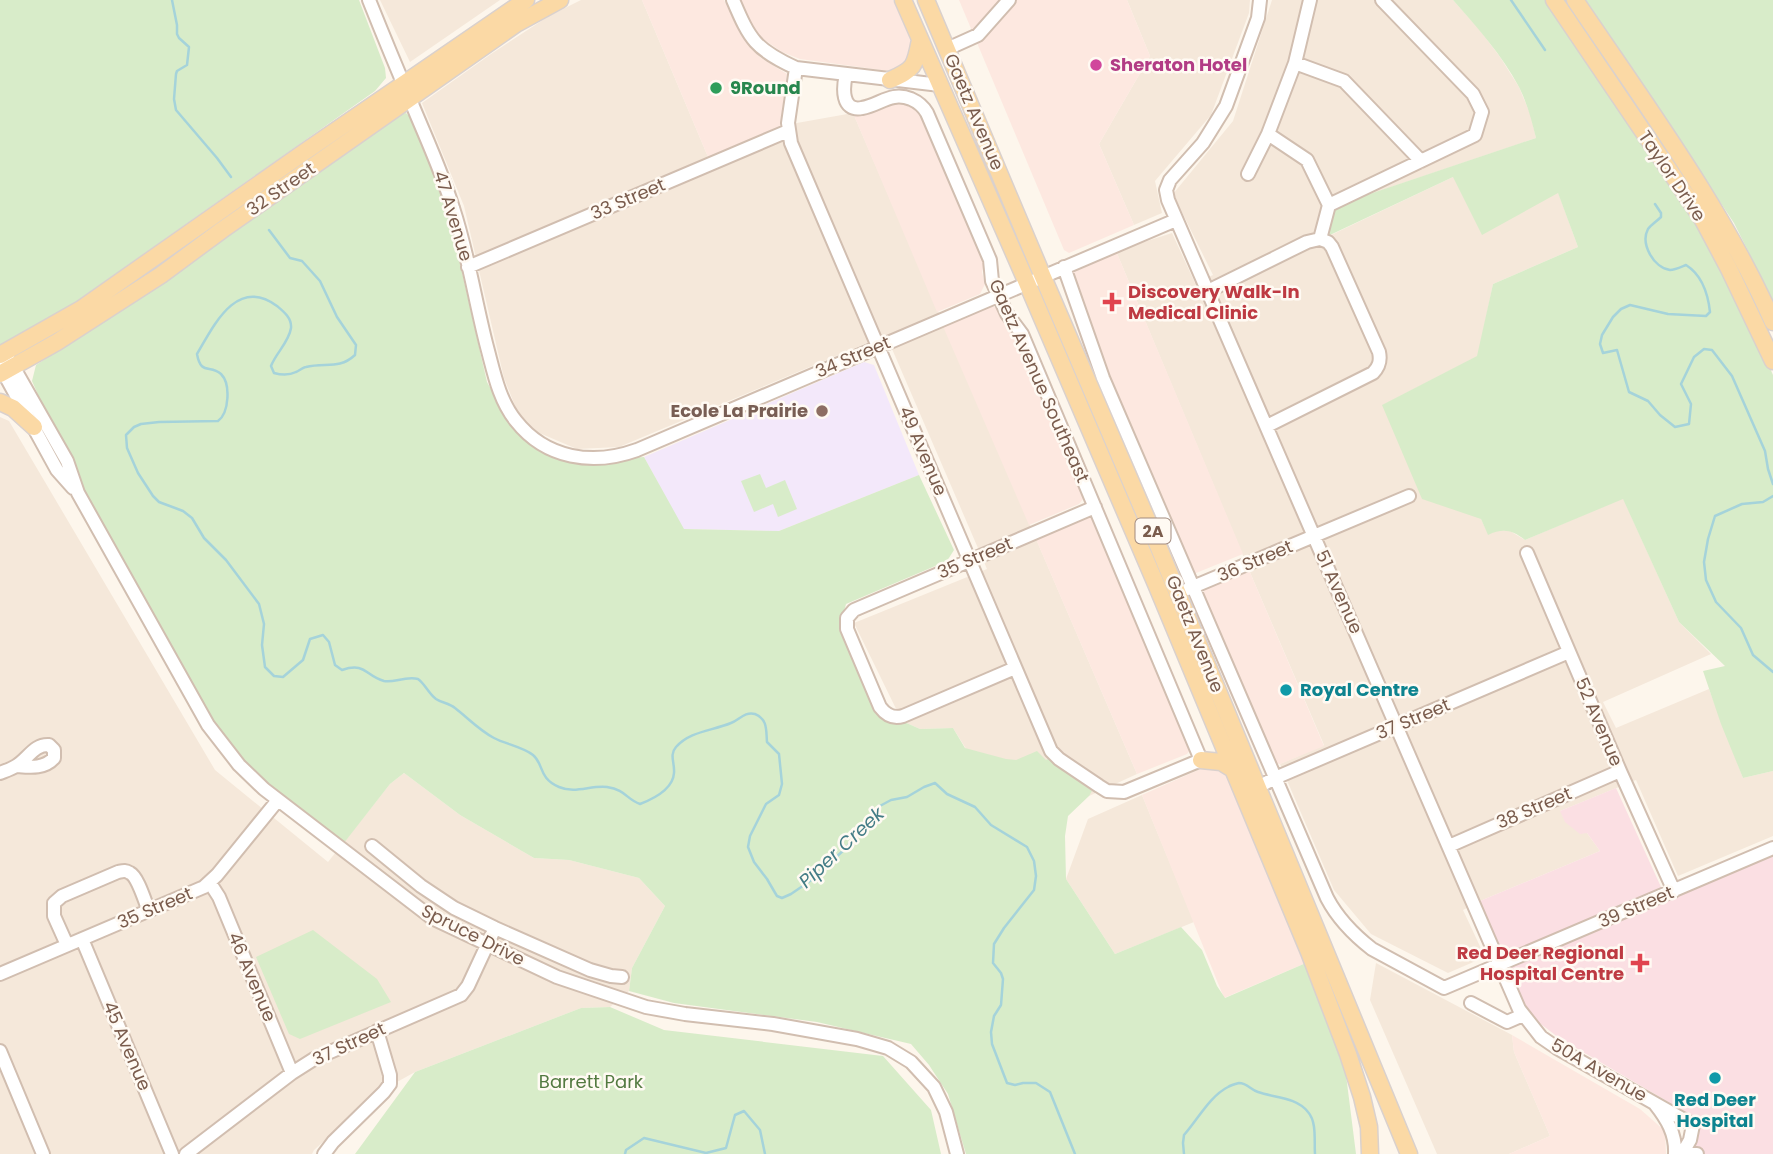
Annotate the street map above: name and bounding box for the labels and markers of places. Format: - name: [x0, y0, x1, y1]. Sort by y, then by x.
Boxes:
- place label: Sheraton Hotel: [1110, 52, 1247, 77]
- marker: Sheraton Hotel: [1088, 57, 1104, 73]
- place label: 9Round: [730, 75, 801, 100]
- marker: 9Round: [708, 80, 724, 96]
- place label: Discovery Walk-In Medical Clinic: [1128, 279, 1300, 325]
- marker: Discovery Walk-In Medical Clinic: [1102, 292, 1122, 312]
- place label: Ecole La Prairie: [670, 398, 808, 423]
- marker: Ecole La Prairie: [814, 403, 830, 419]
- place label: Royal Centre: [1300, 677, 1419, 702]
- marker: Royal Centre: [1278, 682, 1294, 698]
- place label: Red Deer Regional Hospital Centre: [1457, 940, 1624, 986]
- marker: Red Deer Regional Hospital Centre: [1630, 953, 1650, 973]
- marker: Red Deer Hospital: [1707, 1070, 1723, 1086]
- place label: Red Deer Hospital: [1674, 1087, 1756, 1133]

